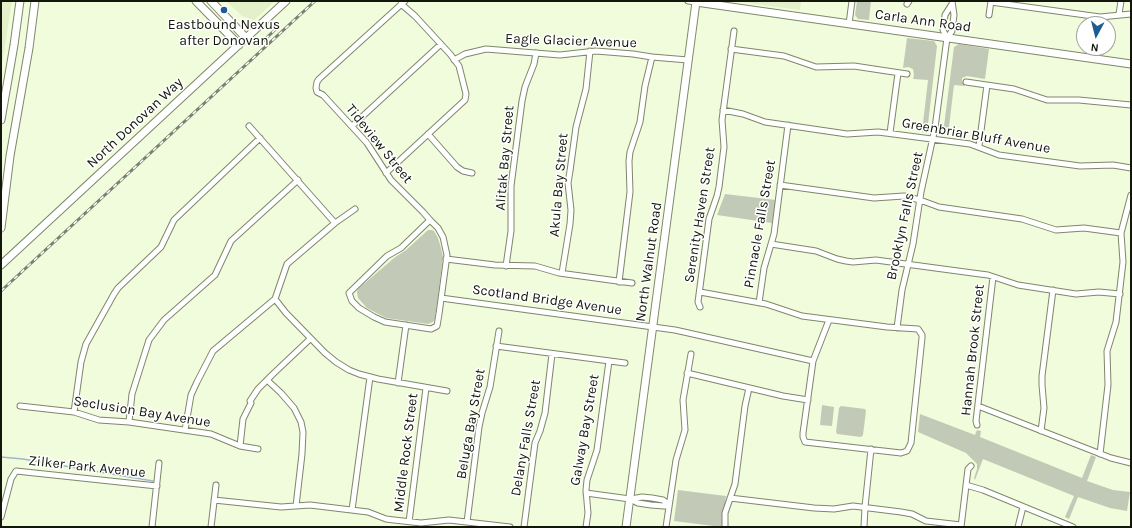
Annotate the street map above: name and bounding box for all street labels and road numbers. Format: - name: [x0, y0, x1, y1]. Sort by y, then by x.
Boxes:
- street label: Carla Ann Road: [874, 6, 972, 36]
- street label: Eagle Glacier Avenue: [505, 30, 637, 52]
- street label: North Donovan Way: [84, 74, 186, 172]
- street label: Tideview Street: [342, 101, 416, 187]
- street label: Alitak Bay Street: [492, 105, 518, 211]
- street label: Greenbriar Bluff Avenue: [900, 115, 1052, 157]
- street label: Akula Bay Street: [546, 132, 572, 238]
- street label: Serenity Haven Street: [681, 146, 719, 284]
- street label: Brooklyn Falls Street: [883, 150, 927, 282]
- street label: Pinnacle Falls Street: [740, 159, 780, 289]
- street label: North Walnut Road: [632, 201, 666, 323]
- street label: Scotland Bridge Avenue: [471, 281, 623, 319]
- street label: Hannah Brook Street: [958, 283, 988, 417]
- street label: Beluga Bay Street: [453, 367, 489, 481]
- street label: Galway Bay Street: [567, 373, 603, 487]
- street label: Delany Falls Street: [507, 378, 545, 498]
- street label: Middle Rock Street: [390, 392, 422, 514]
- street label: Seclusion Bay Avenue: [72, 393, 212, 431]
- street label: Zilker Park Avenue: [28, 452, 146, 482]

